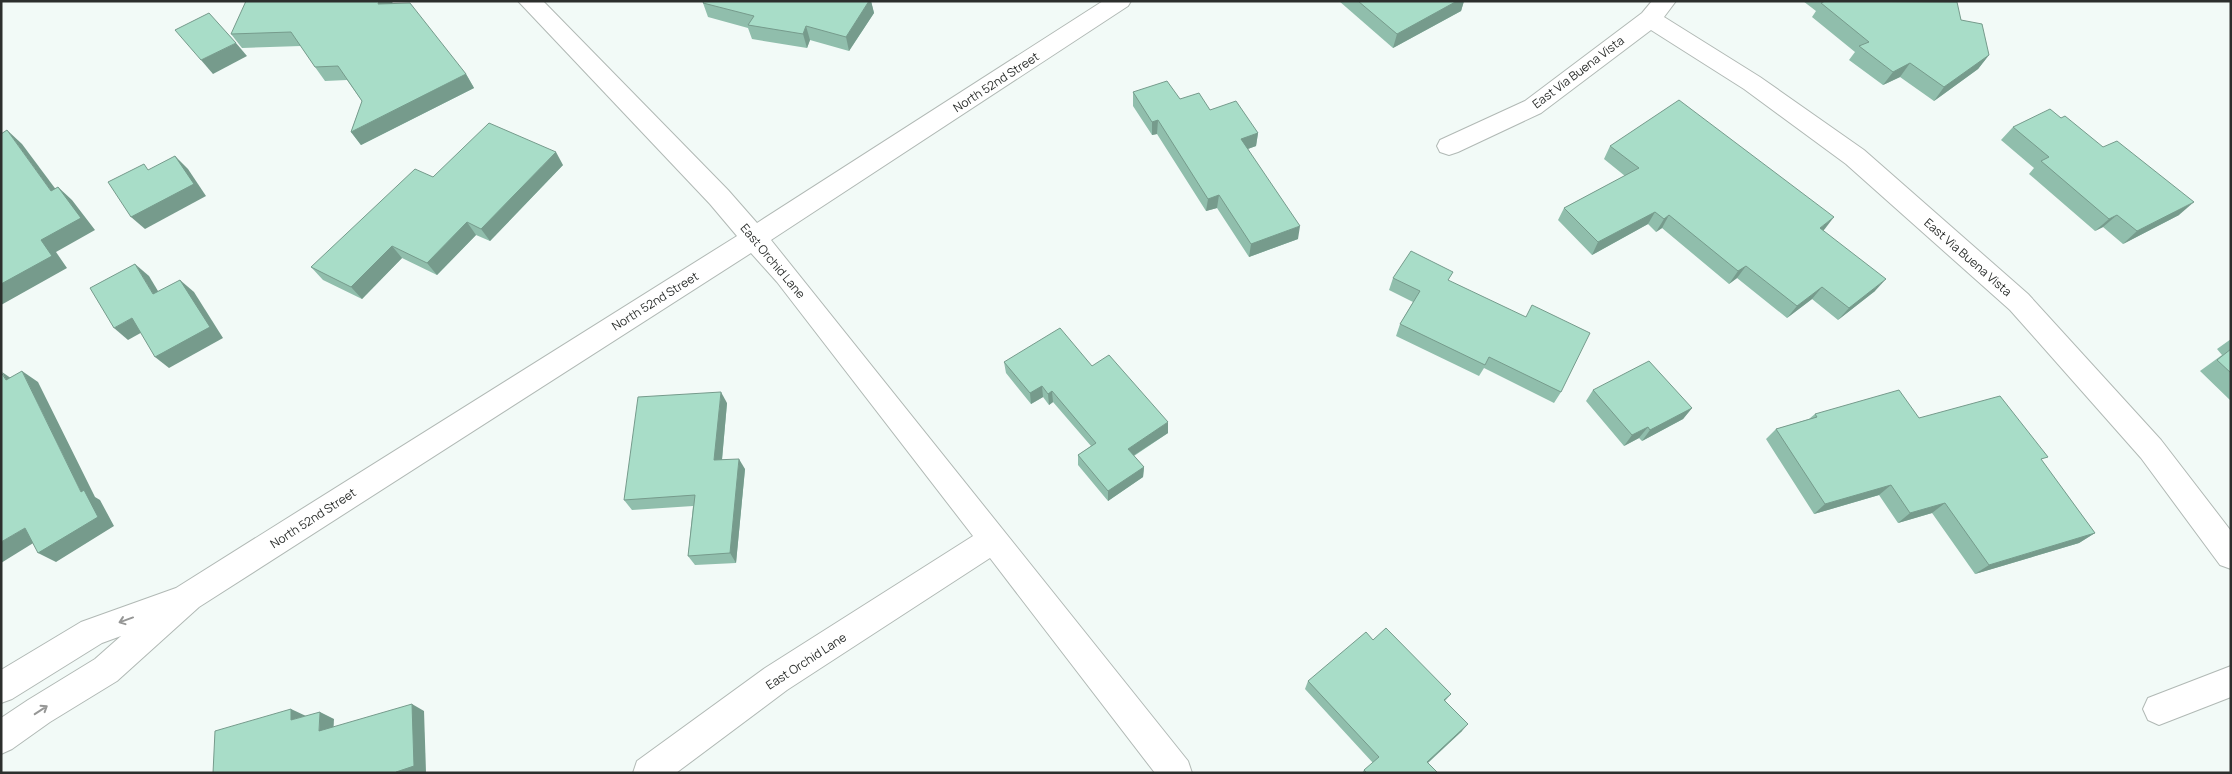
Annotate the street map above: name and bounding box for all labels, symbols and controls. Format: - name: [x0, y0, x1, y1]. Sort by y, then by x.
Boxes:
- street label: East Via Buena Vista: [1529, 32, 1627, 112]
- street label: North 52nd Street: [950, 48, 1042, 116]
- street label: East Via Buena Vista: [1921, 214, 2015, 300]
- street label: East Orchid Lane: [737, 220, 809, 302]
- street label: North 52nd Street: [608, 267, 702, 335]
- street label: North 52nd Street: [267, 484, 359, 552]
- one-way arrow: [118, 616, 134, 625]
- street label: East Orchid Lane: [762, 629, 850, 693]
- one-way arrow: [34, 705, 48, 715]

